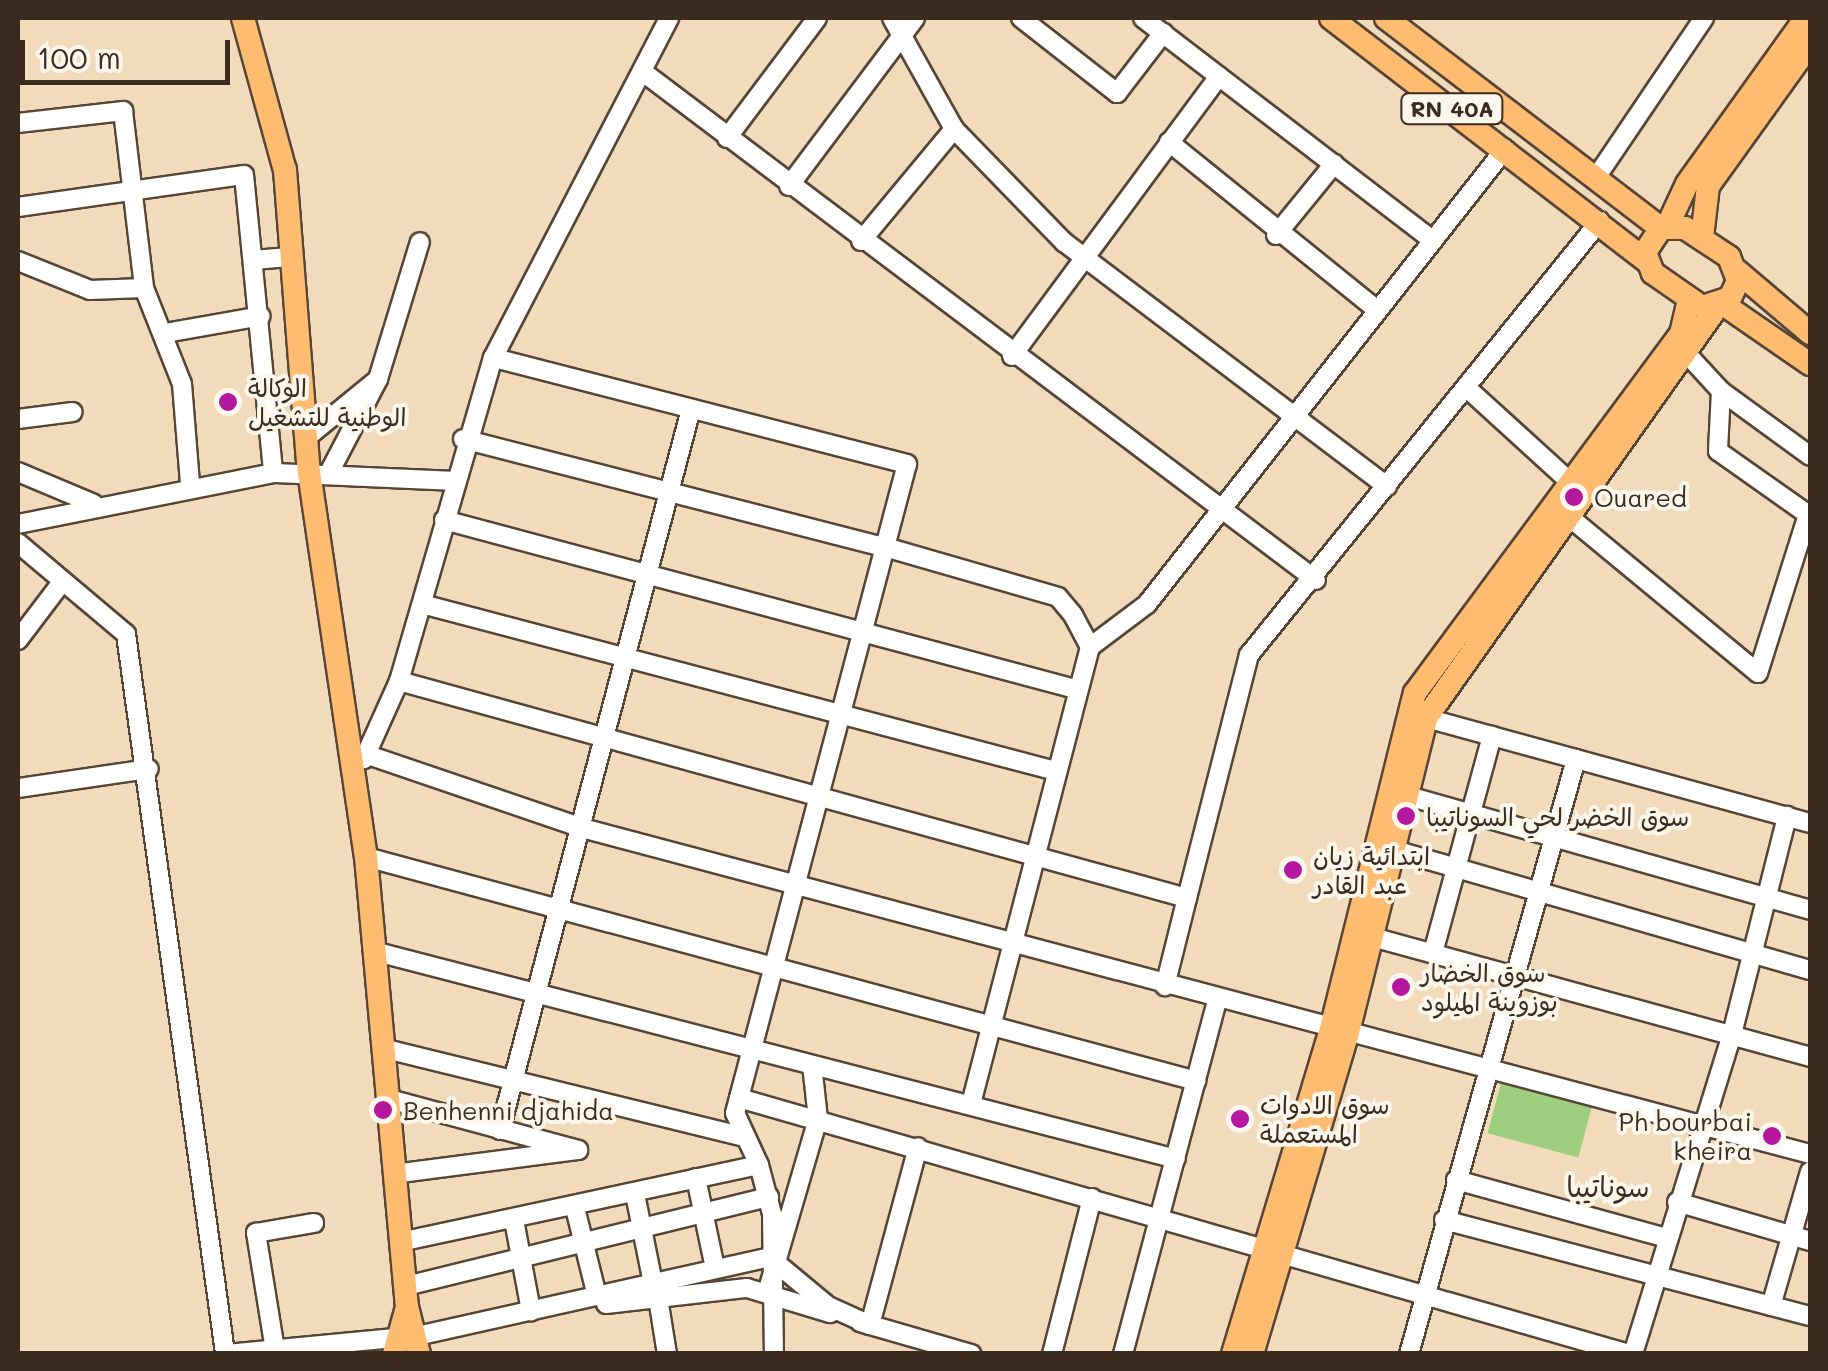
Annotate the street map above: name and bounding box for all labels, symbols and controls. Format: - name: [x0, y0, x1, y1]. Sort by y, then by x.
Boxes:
- scale bar: [25, 20, 235, 82]
- text: 100 m: [37, 37, 121, 77]
- road number: RN 40A: [1400, 92, 1504, 126]
- place label: الوكالة الوطنية للتشغيل: [248, 373, 406, 432]
- marker: الوكالة الوطنية للتشغيل: [217, 391, 239, 413]
- place label: Ouared: [1594, 482, 1687, 512]
- marker: Ouared: [1563, 486, 1585, 508]
- place label: سوق الخضر لحي السوناتيبا: [1426, 801, 1689, 831]
- marker: سوق الخضر لحي السوناتيبا: [1395, 805, 1417, 827]
- place label: ابتدائية زيان عبد القادر: [1313, 841, 1430, 900]
- marker: ابتدائية زيان عبد القادر: [1282, 859, 1304, 881]
- place label: سوق الخضار بوزوينة الميلود: [1421, 958, 1558, 1017]
- marker: سوق الخضار بوزوينة الميلود: [1390, 976, 1412, 998]
- place label: سوق الادوات المستعملة: [1260, 1090, 1390, 1149]
- place label: Benhenni djahida: [403, 1095, 614, 1125]
- marker: Benhenni djahida: [372, 1099, 394, 1121]
- place label: Ph bourbai kheira: [1619, 1107, 1752, 1166]
- marker: سوق الادوات المستعملة: [1229, 1108, 1251, 1130]
- marker: Ph bourbai kheira: [1761, 1125, 1783, 1147]
- district label: سوناتيبا: [1566, 1169, 1650, 1203]

